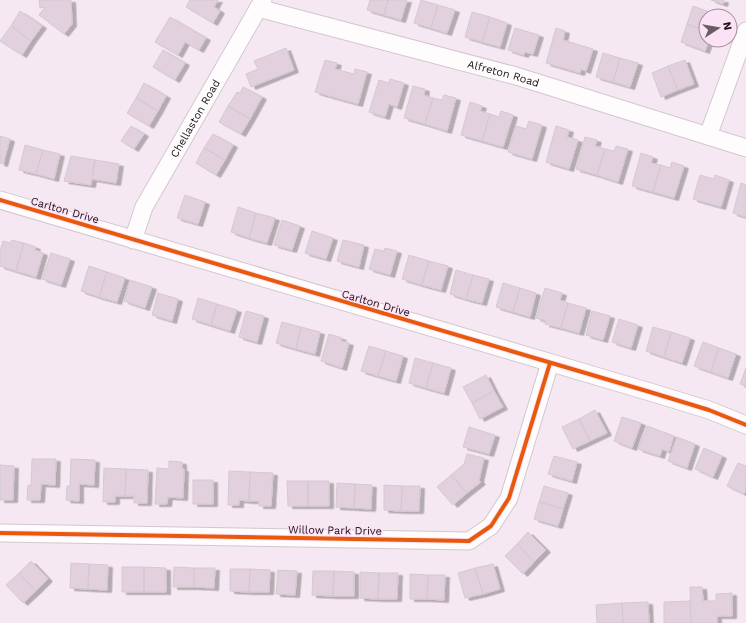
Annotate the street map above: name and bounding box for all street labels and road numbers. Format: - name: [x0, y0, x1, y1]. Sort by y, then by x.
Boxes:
- street label: Alfreton Road: [466, 57, 541, 90]
- street label: Chellaston Road: [168, 77, 223, 160]
- street label: Carlton Drive: [29, 195, 101, 226]
- street label: Carlton Drive: [340, 288, 412, 319]
- street label: Willow Park Drive: [288, 523, 382, 538]

